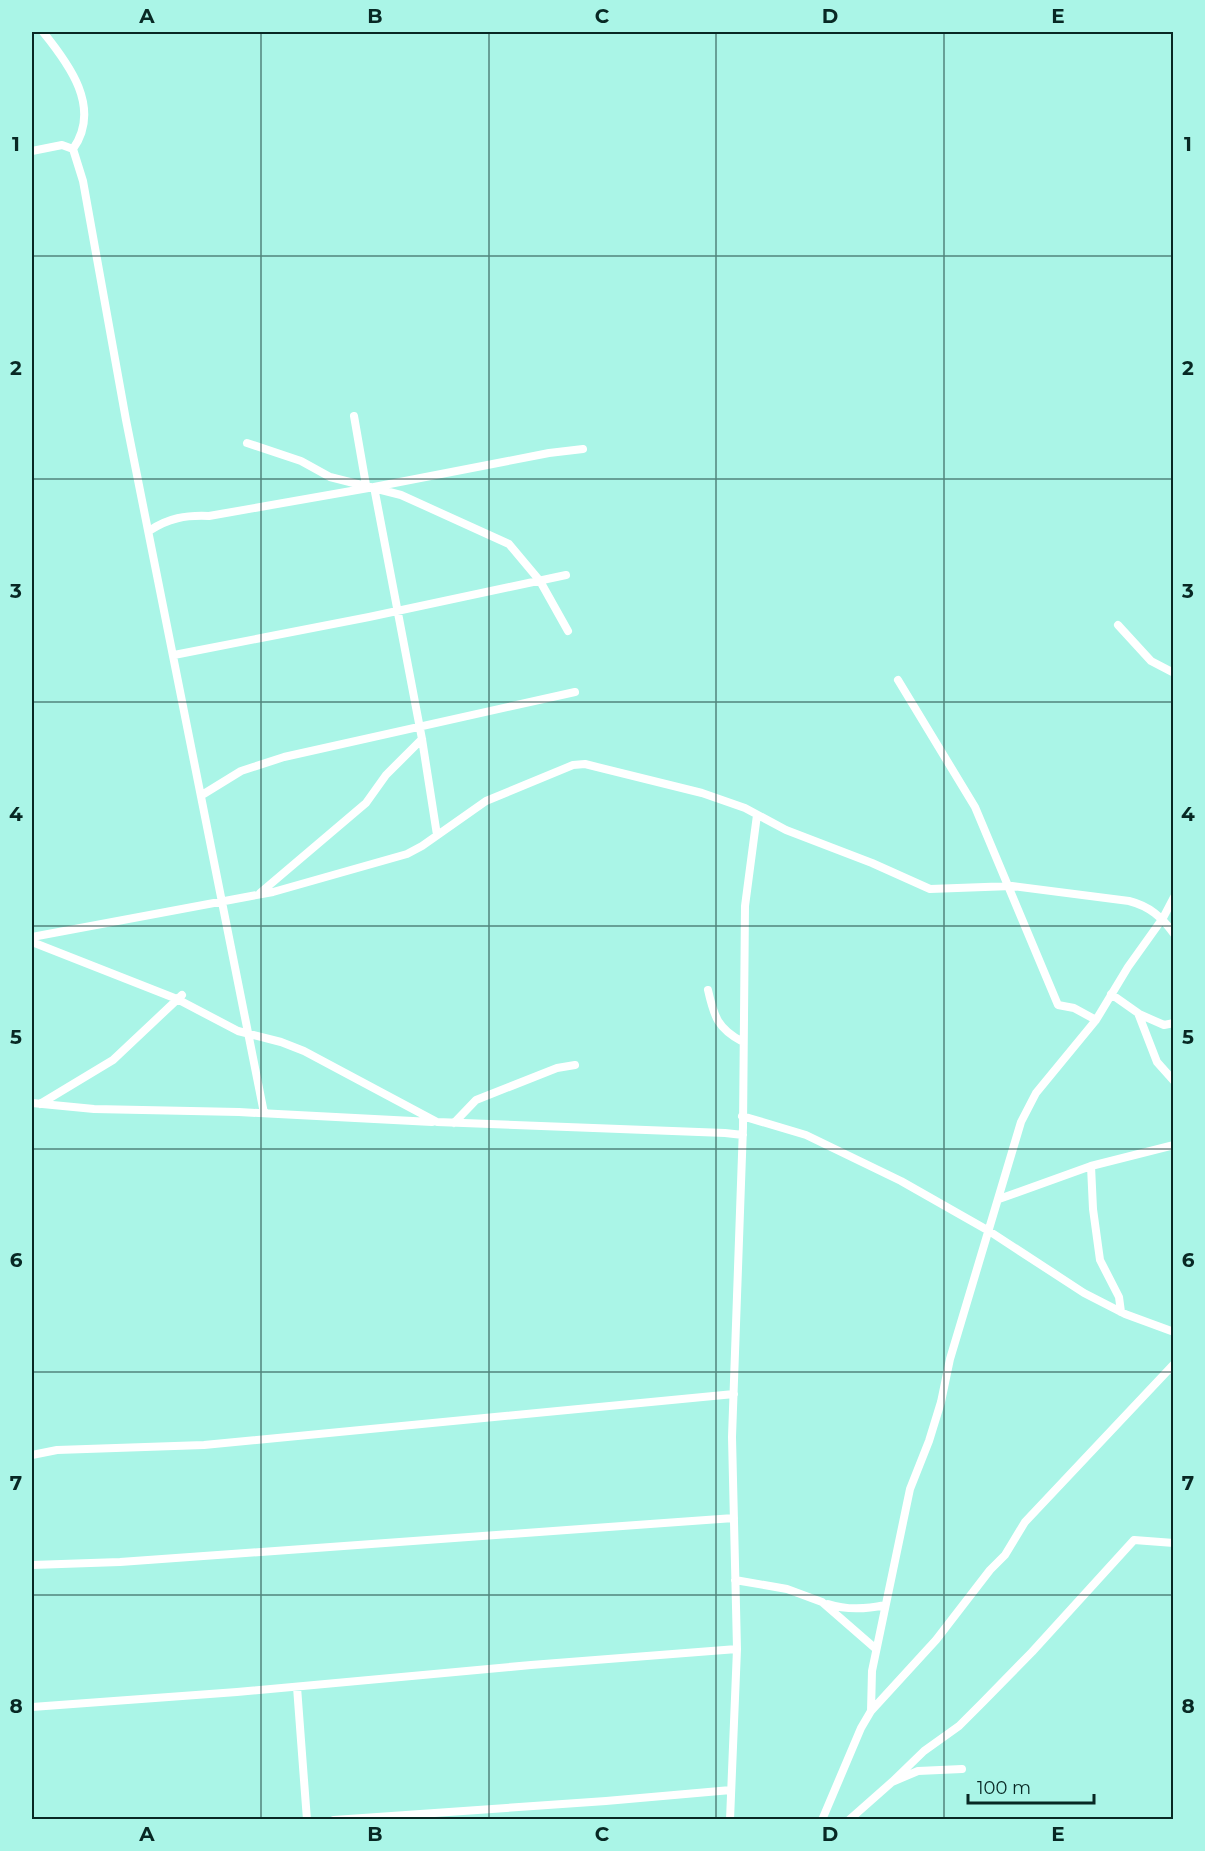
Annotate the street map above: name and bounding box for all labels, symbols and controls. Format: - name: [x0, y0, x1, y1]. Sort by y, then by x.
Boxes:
- text: A: [138, 4, 155, 28]
- text: B: [367, 4, 383, 28]
- text: C: [595, 4, 610, 28]
- text: D: [822, 4, 838, 28]
- text: E: [1051, 4, 1065, 28]
- text: 1: [12, 132, 20, 156]
- text: 1: [1184, 132, 1192, 156]
- text: 2: [10, 356, 22, 380]
- text: 2: [1182, 356, 1194, 380]
- text: 3: [9, 579, 22, 603]
- text: 3: [1181, 579, 1194, 603]
- text: 4: [9, 802, 23, 826]
- text: 4: [1181, 802, 1195, 826]
- text: 5: [10, 1025, 22, 1049]
- text: 5: [1182, 1025, 1194, 1049]
- text: 6: [10, 1248, 23, 1272]
- text: 6: [1182, 1248, 1195, 1272]
- text: 7: [10, 1471, 22, 1495]
- text: 7: [1182, 1471, 1194, 1495]
- text: 8: [9, 1694, 23, 1718]
- text: 8: [1181, 1694, 1195, 1718]
- scale bar: [968, 1767, 1094, 1805]
- text: 100 m: [977, 1777, 1031, 1799]
- text: A: [138, 1822, 155, 1846]
- text: B: [367, 1822, 383, 1846]
- text: C: [595, 1822, 610, 1846]
- text: D: [822, 1822, 838, 1846]
- text: E: [1051, 1822, 1065, 1846]

